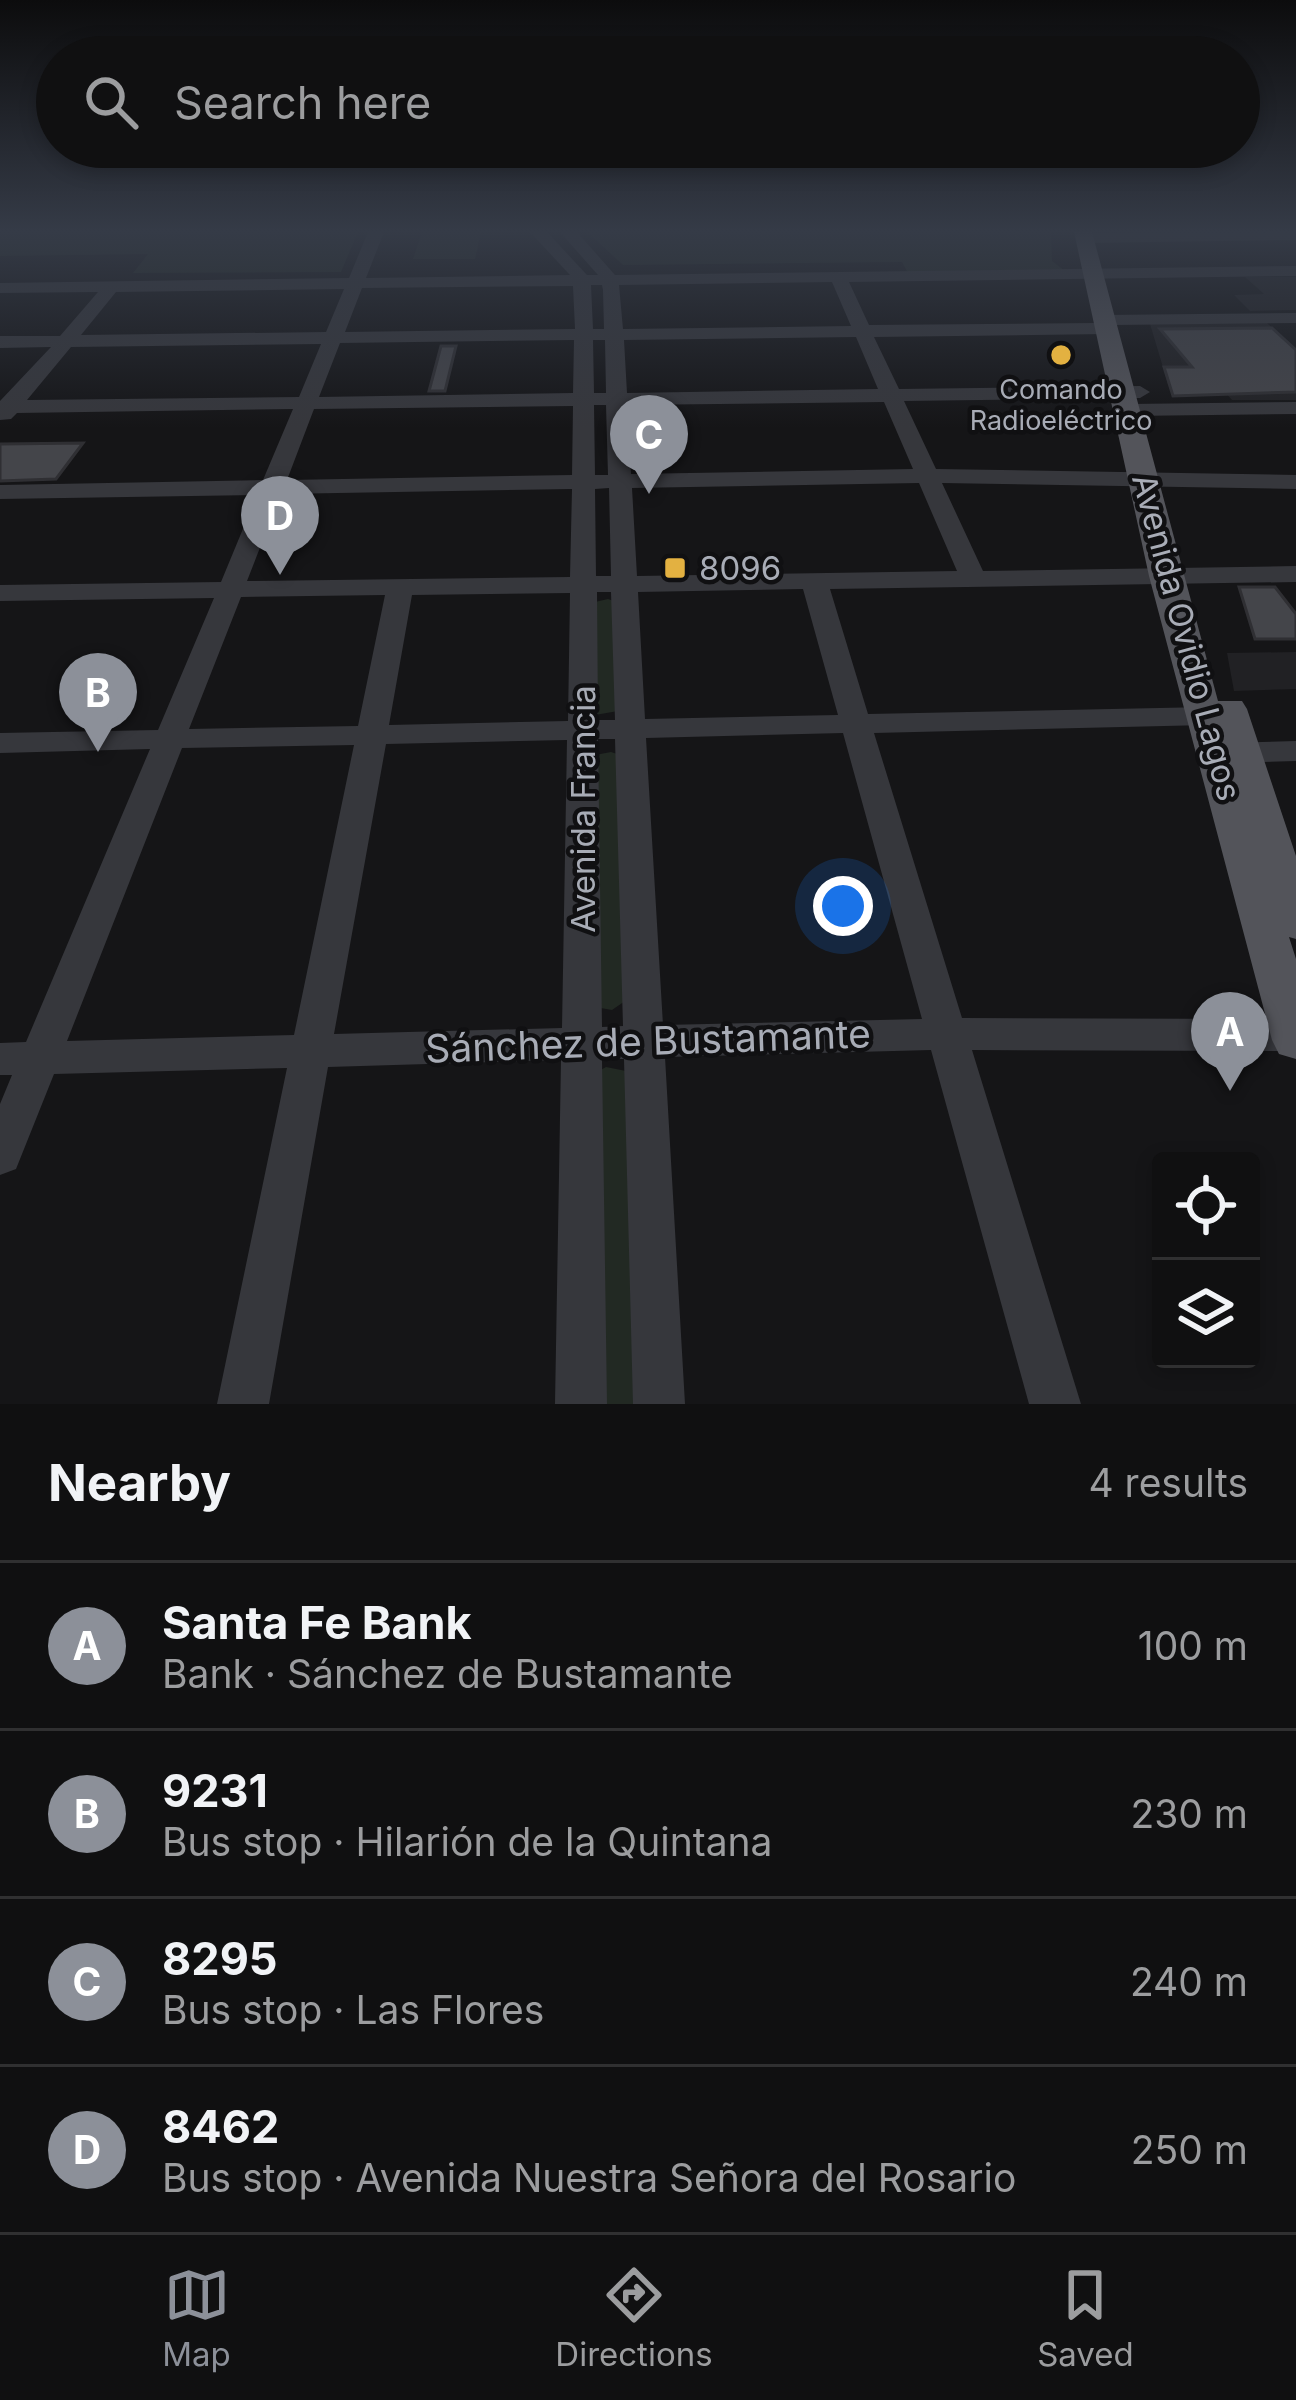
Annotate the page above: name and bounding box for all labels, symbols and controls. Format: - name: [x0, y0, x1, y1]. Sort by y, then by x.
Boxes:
- search box: [36, 36, 1260, 168]
- icon: search: [78, 69, 144, 135]
- text: Search here: [174, 75, 431, 130]
- marker: Comando Radioeléctrico: [1048, 342, 1074, 368]
- place label: Comando Radioeléctrico: [970, 373, 1152, 437]
- pin: C: [610, 395, 688, 494]
- street label: Avenida Ovidio Lagos: [1124, 469, 1250, 805]
- pin: D: [241, 476, 319, 575]
- place label: 8096: [699, 548, 781, 588]
- marker: 8096: [662, 555, 688, 581]
- pin: B: [59, 653, 137, 752]
- street label: Avenida Francia: [563, 685, 603, 933]
- your location: [813, 876, 873, 936]
- pin: A: [1191, 992, 1269, 1091]
- street label: Sánchez de Bustamante: [424, 1009, 872, 1072]
- map controls: [1152, 1152, 1260, 1368]
- button: locate: [1152, 1152, 1260, 1260]
- button: layers: [1152, 1260, 1260, 1368]
- text: Nearby: [48, 1452, 231, 1513]
- text: 4 results: [1088, 1459, 1248, 1506]
- text: Santa Fe Bank: [162, 1595, 472, 1650]
- text: A: [72, 1622, 102, 1669]
- text: 100 m: [1138, 1622, 1248, 1669]
- text: Bank · Sánchez de Bustamante: [162, 1650, 733, 1697]
- text: 9231: [162, 1763, 268, 1818]
- text: B: [74, 1790, 100, 1837]
- text: 230 m: [1130, 1790, 1248, 1837]
- text: Bus stop · Hilarión de la Quintana: [162, 1818, 773, 1865]
- text: 8295: [162, 1931, 278, 1986]
- text: C: [73, 1958, 101, 2005]
- text: 240 m: [1130, 1958, 1248, 2005]
- text: Bus stop · Las Flores: [162, 1986, 544, 2033]
- text: 8462: [162, 2099, 279, 2154]
- text: D: [73, 2126, 101, 2173]
- text: 250 m: [1131, 2126, 1248, 2173]
- text: Bus stop · Avenida Nuestra Señora del Rosario: [162, 2154, 1016, 2201]
- tab: Map: [162, 2262, 231, 2374]
- tab: Directions: [555, 2262, 713, 2374]
- tab: Saved: [1037, 2262, 1134, 2374]

